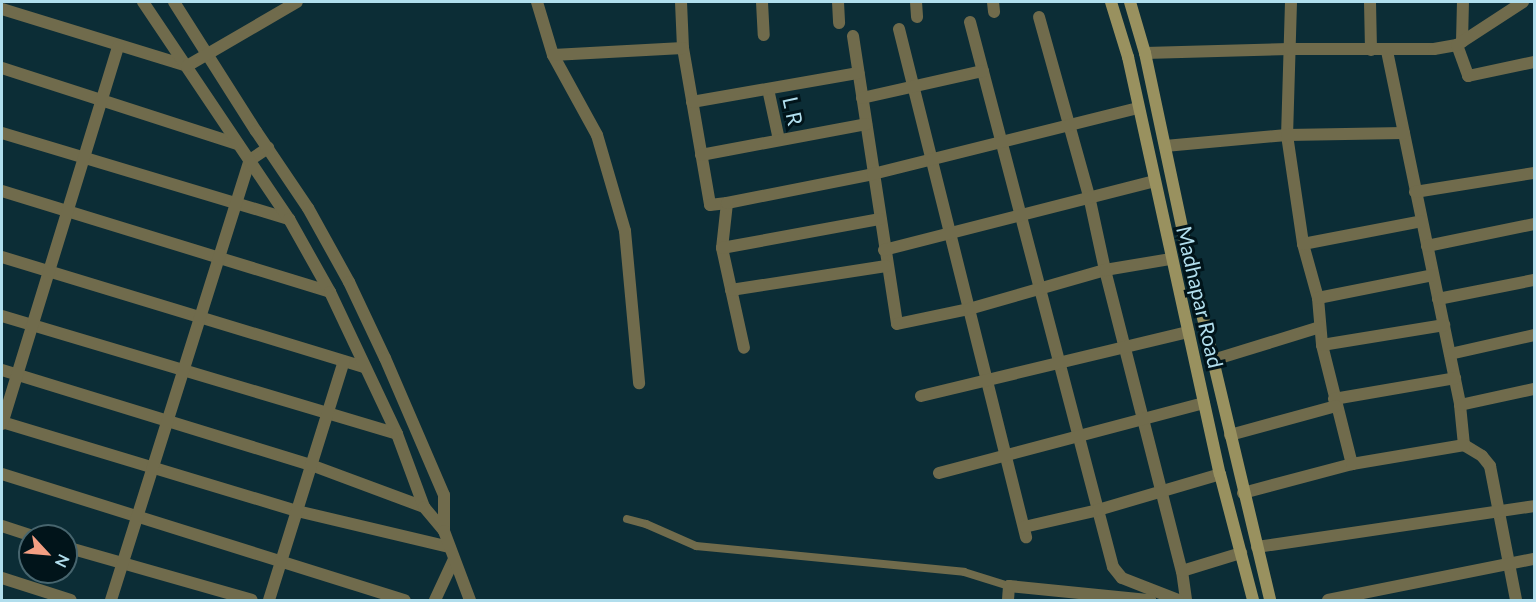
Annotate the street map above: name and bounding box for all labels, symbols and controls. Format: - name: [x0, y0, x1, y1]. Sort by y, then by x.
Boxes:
- street label: L R: [778, 94, 808, 128]
- street label: Madhapar Road: [1171, 223, 1229, 371]
- north arrow: [18, 524, 78, 584]
- text: N: [52, 552, 74, 571]

